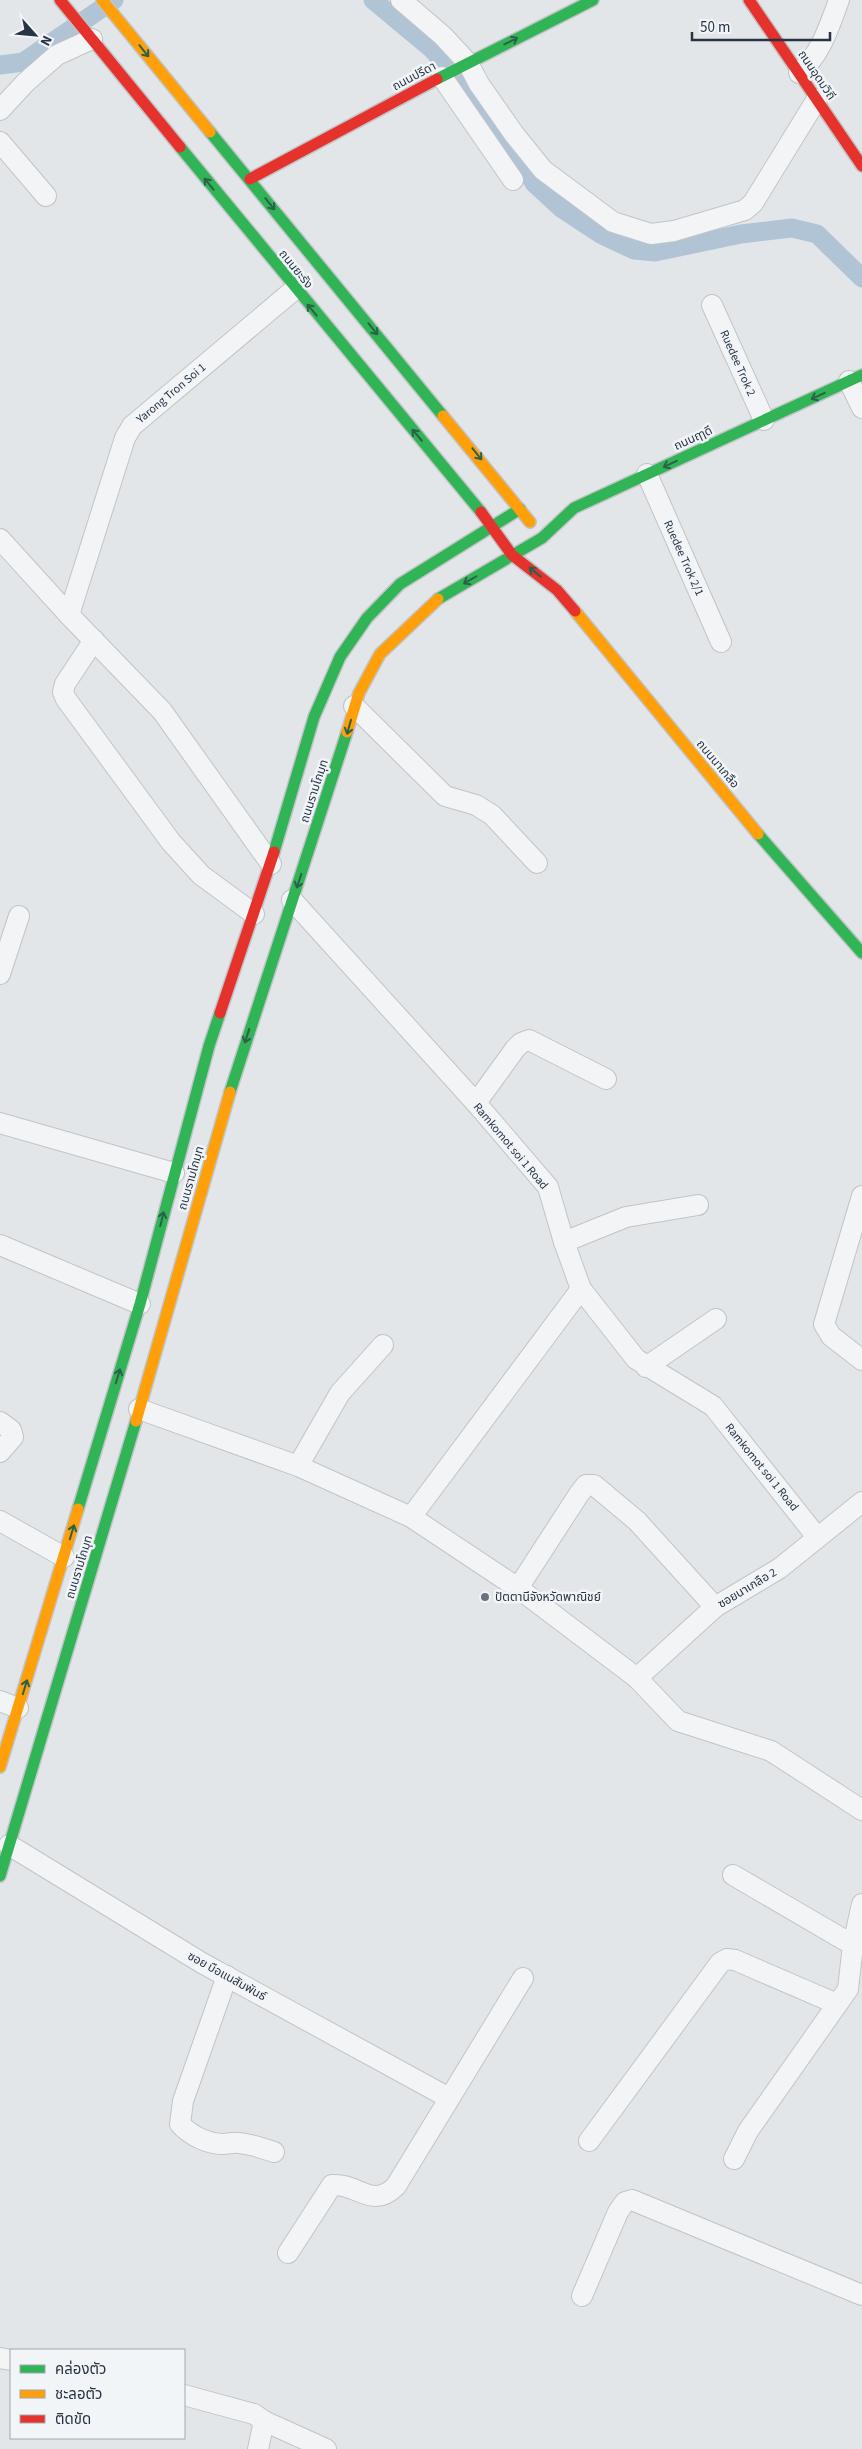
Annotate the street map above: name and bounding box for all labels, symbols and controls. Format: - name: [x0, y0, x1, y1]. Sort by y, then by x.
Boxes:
- north arrow: [10, 10, 60, 60]
- scale bar: [692, 10, 830, 42]
- text: 50 m: [700, 17, 730, 38]
- text: N: [35, 32, 57, 49]
- one-way arrow: [503, 36, 518, 46]
- one-way arrow: [139, 45, 150, 58]
- street label: ถนนอุดมวิถี: [794, 47, 839, 104]
- street label: ถนนปรีดา: [389, 58, 439, 95]
- one-way arrow: [204, 178, 215, 191]
- one-way arrow: [265, 197, 276, 210]
- street label: ถนนยะรัง: [275, 246, 317, 292]
- one-way arrow: [307, 304, 318, 317]
- one-way arrow: [368, 322, 379, 335]
- street label: Ruedee Trok 2: [715, 327, 760, 399]
- street label: Yarong Tron Soi 1: [132, 359, 210, 428]
- one-way arrow: [811, 391, 826, 401]
- street label: ถนนฤๅดี: [671, 422, 715, 455]
- one-way arrow: [411, 428, 423, 441]
- one-way arrow: [471, 448, 482, 461]
- one-way arrow: [663, 459, 678, 469]
- street label: Ruedee Trok 2/1: [659, 518, 708, 599]
- one-way arrow: [529, 567, 542, 578]
- one-way arrow: [464, 575, 478, 585]
- one-way arrow: [343, 718, 353, 734]
- street label: ถนนนาเกลือ: [692, 736, 743, 792]
- street label: ถนนรามโกมุท: [296, 757, 333, 825]
- one-way arrow: [293, 873, 303, 889]
- one-way arrow: [242, 1027, 252, 1043]
- street label: Ramkomot soi 1 Road: [469, 1099, 552, 1193]
- street label: ถนนรามโกมุท: [174, 1144, 209, 1212]
- one-way arrow: [158, 1212, 167, 1228]
- one-way arrow: [113, 1368, 123, 1384]
- street label: Ramkomot soi 1 Road: [721, 1420, 802, 1515]
- one-way arrow: [68, 1524, 78, 1540]
- street label: ถนนรามโกมุท: [62, 1533, 97, 1601]
- street label: ซอยนาเกลือ 2: [715, 1564, 780, 1613]
- place label: ปัตตานีจังหวัดพาณิชย์: [495, 1589, 601, 1606]
- marker: ปัตตานีจังหวัดพาณิชย์: [479, 1591, 491, 1603]
- one-way arrow: [20, 1679, 30, 1695]
- street label: ซอย บือแนสัมพันธ์: [184, 1948, 269, 2005]
- legend: [10, 2349, 185, 2439]
- text: คล่องตัว: [55, 2359, 106, 2380]
- text: ชะลอตัว: [55, 2384, 102, 2405]
- text: ติดขัด: [55, 2409, 91, 2430]

